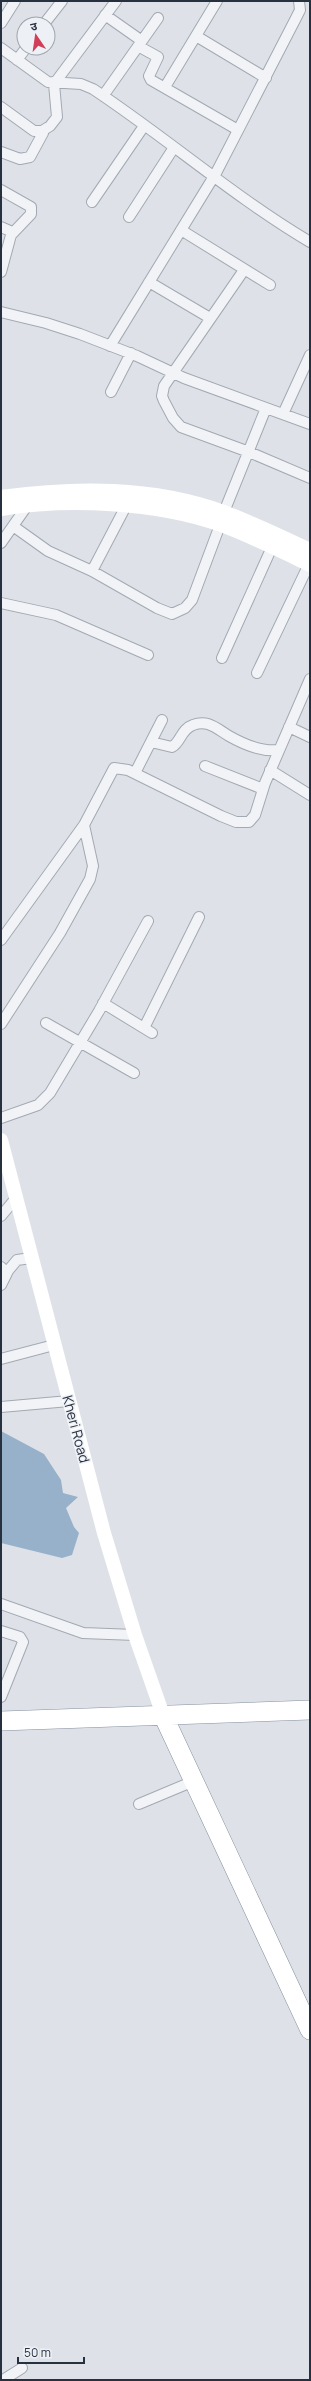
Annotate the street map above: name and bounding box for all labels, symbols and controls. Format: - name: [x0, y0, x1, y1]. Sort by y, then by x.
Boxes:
- north arrow: [16, 16, 56, 56]
- text: उ: [29, 18, 39, 34]
- street label: Kheri Road: [58, 1393, 95, 1465]
- scale bar: [18, 2339, 84, 2365]
- text: 50 m: [24, 2344, 51, 2361]

